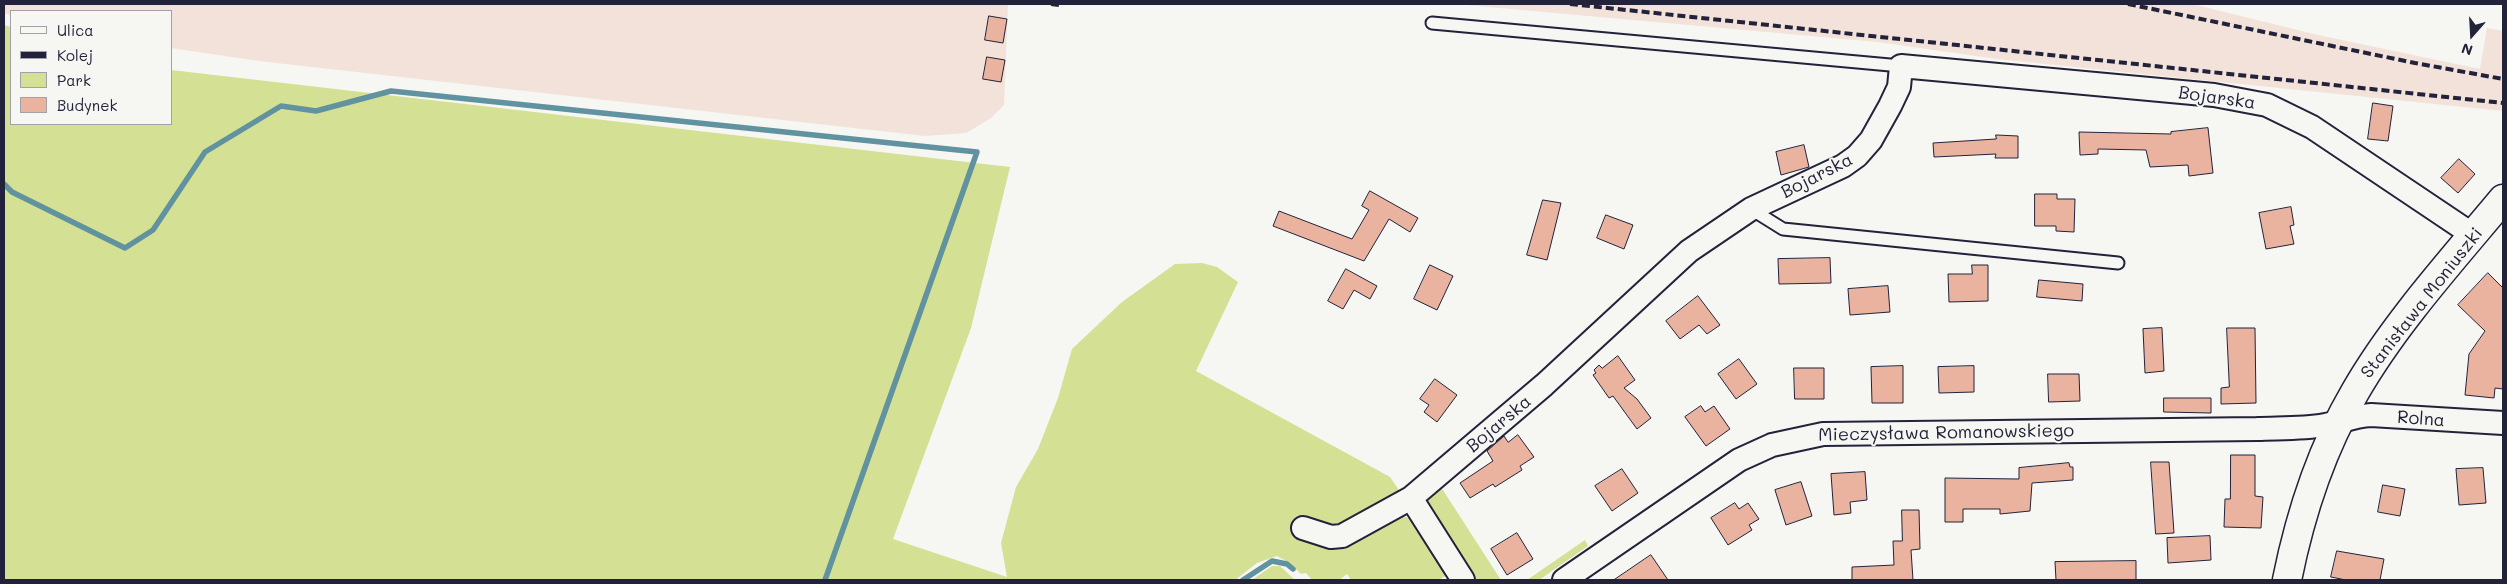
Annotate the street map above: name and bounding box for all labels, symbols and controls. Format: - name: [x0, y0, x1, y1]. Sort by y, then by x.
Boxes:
- legend: [10, 10, 172, 125]
- north arrow: [2447, 10, 2497, 60]
- text: Ulica: [57, 20, 94, 40]
- text: N: [2459, 39, 2475, 60]
- text: Kolej: [57, 45, 93, 65]
- text: Park: [57, 70, 91, 90]
- street label: Bojarska: [2177, 82, 2257, 114]
- text: Budynek: [57, 95, 117, 115]
- street label: Bojarska: [1777, 149, 1857, 203]
- street label: Stanisława Moniuszki: [2356, 223, 2488, 383]
- street label: Bojarska: [1462, 391, 1536, 457]
- street label: Rolna: [2396, 407, 2446, 431]
- street label: Mieczysława Romanowskiego: [1818, 420, 2074, 446]

